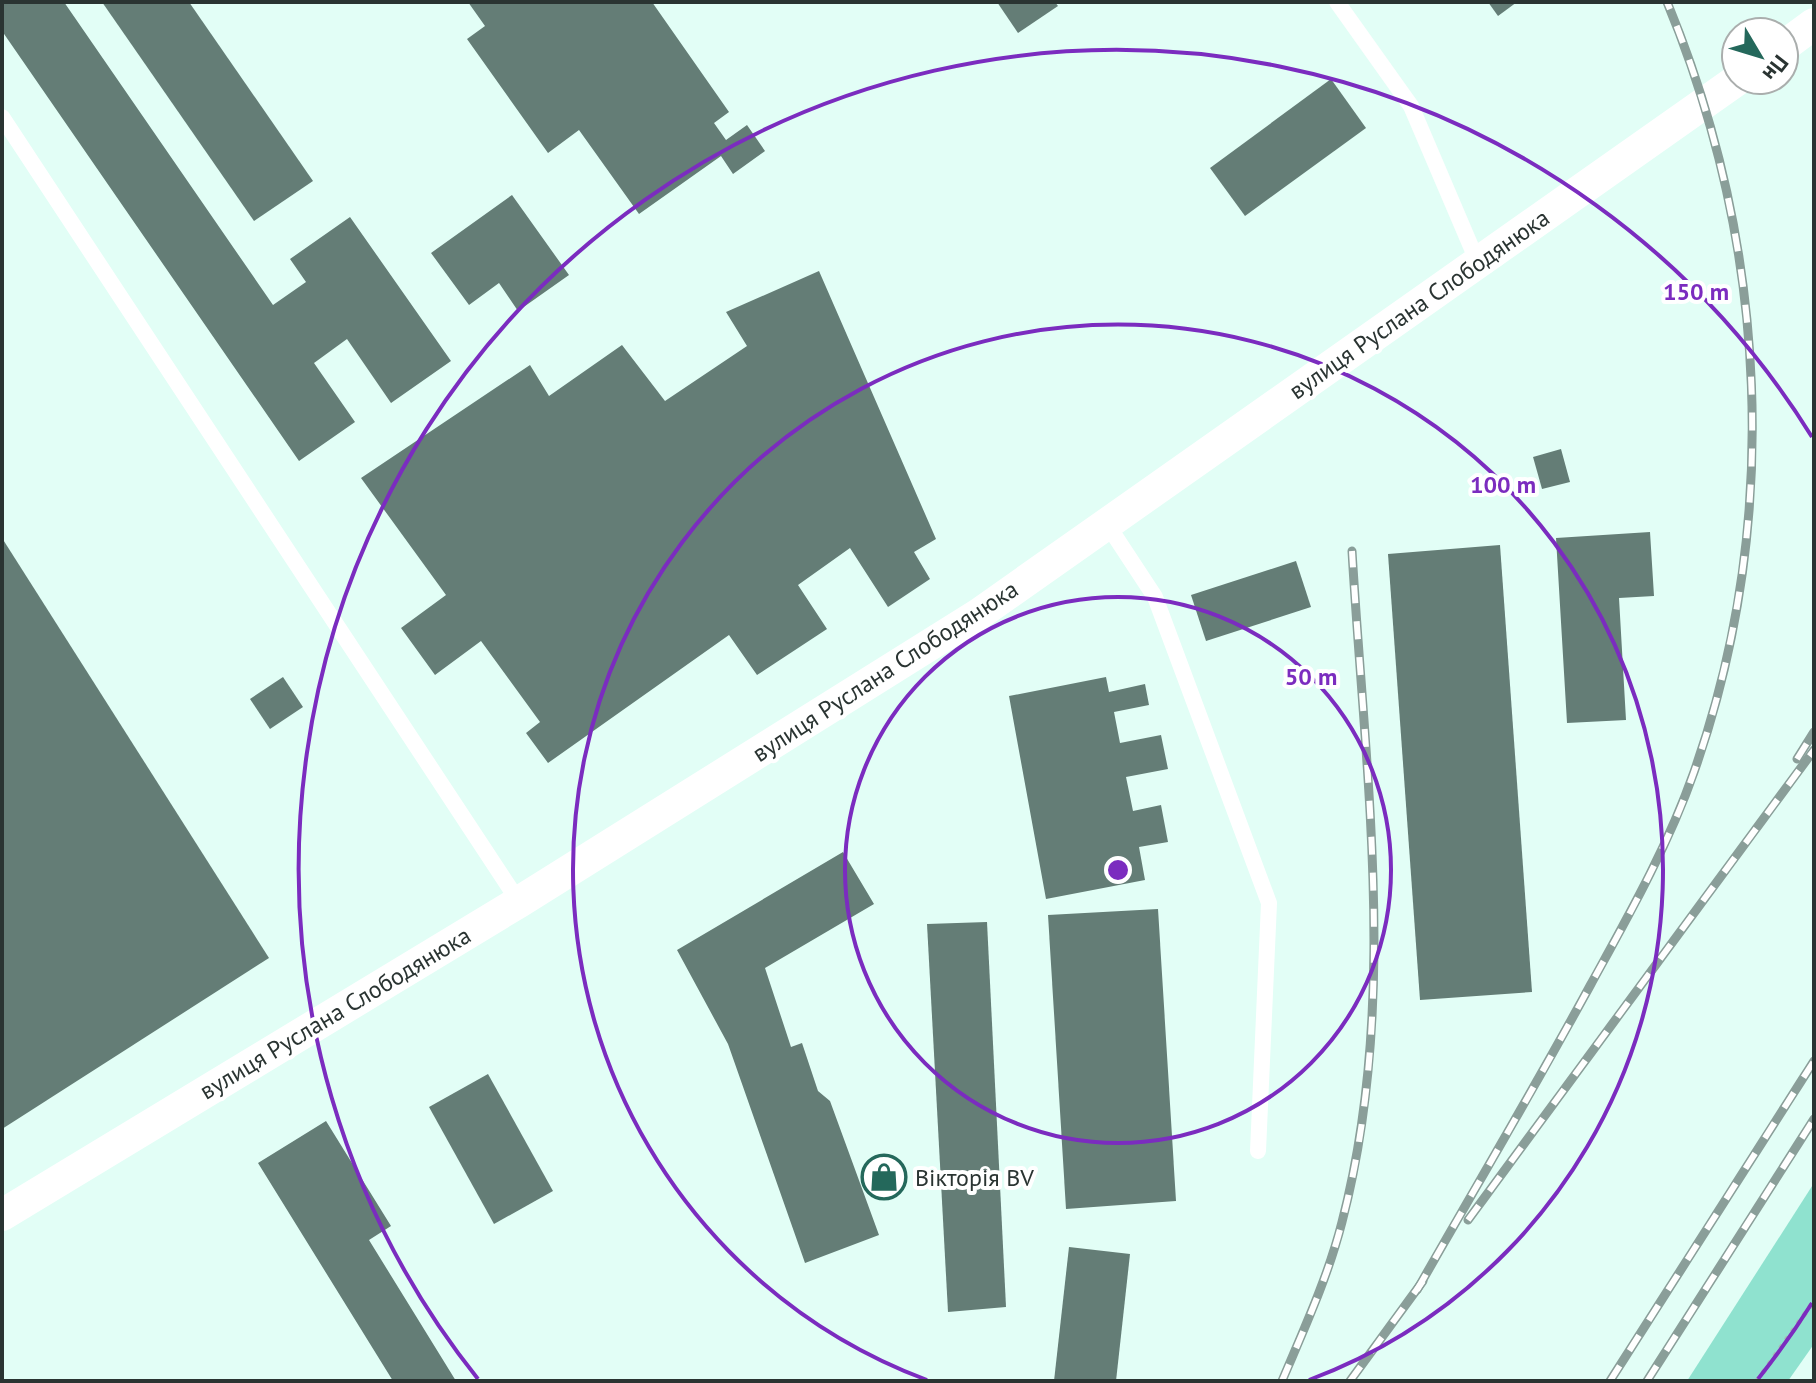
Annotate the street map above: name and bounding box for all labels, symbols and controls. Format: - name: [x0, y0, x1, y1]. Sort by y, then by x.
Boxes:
- north arrow: [1720, 16, 1800, 96]
- text: Пн: [1757, 49, 1795, 87]
- street label: вулиця Руслана Слободянюка: [1283, 202, 1555, 406]
- text: 150 m: [1663, 276, 1729, 307]
- text: 100 m: [1470, 469, 1536, 500]
- street label: вулиця Руслана Слободянюка: [746, 573, 1024, 769]
- text: 50 m: [1285, 661, 1337, 692]
- centre of rings: [1104, 856, 1132, 884]
- street label: вулиця Руслана Слободянюка: [194, 920, 476, 1106]
- shop icon: Вікторія BV: [860, 1153, 908, 1201]
- place label: Вікторія BV: [915, 1162, 1034, 1193]

